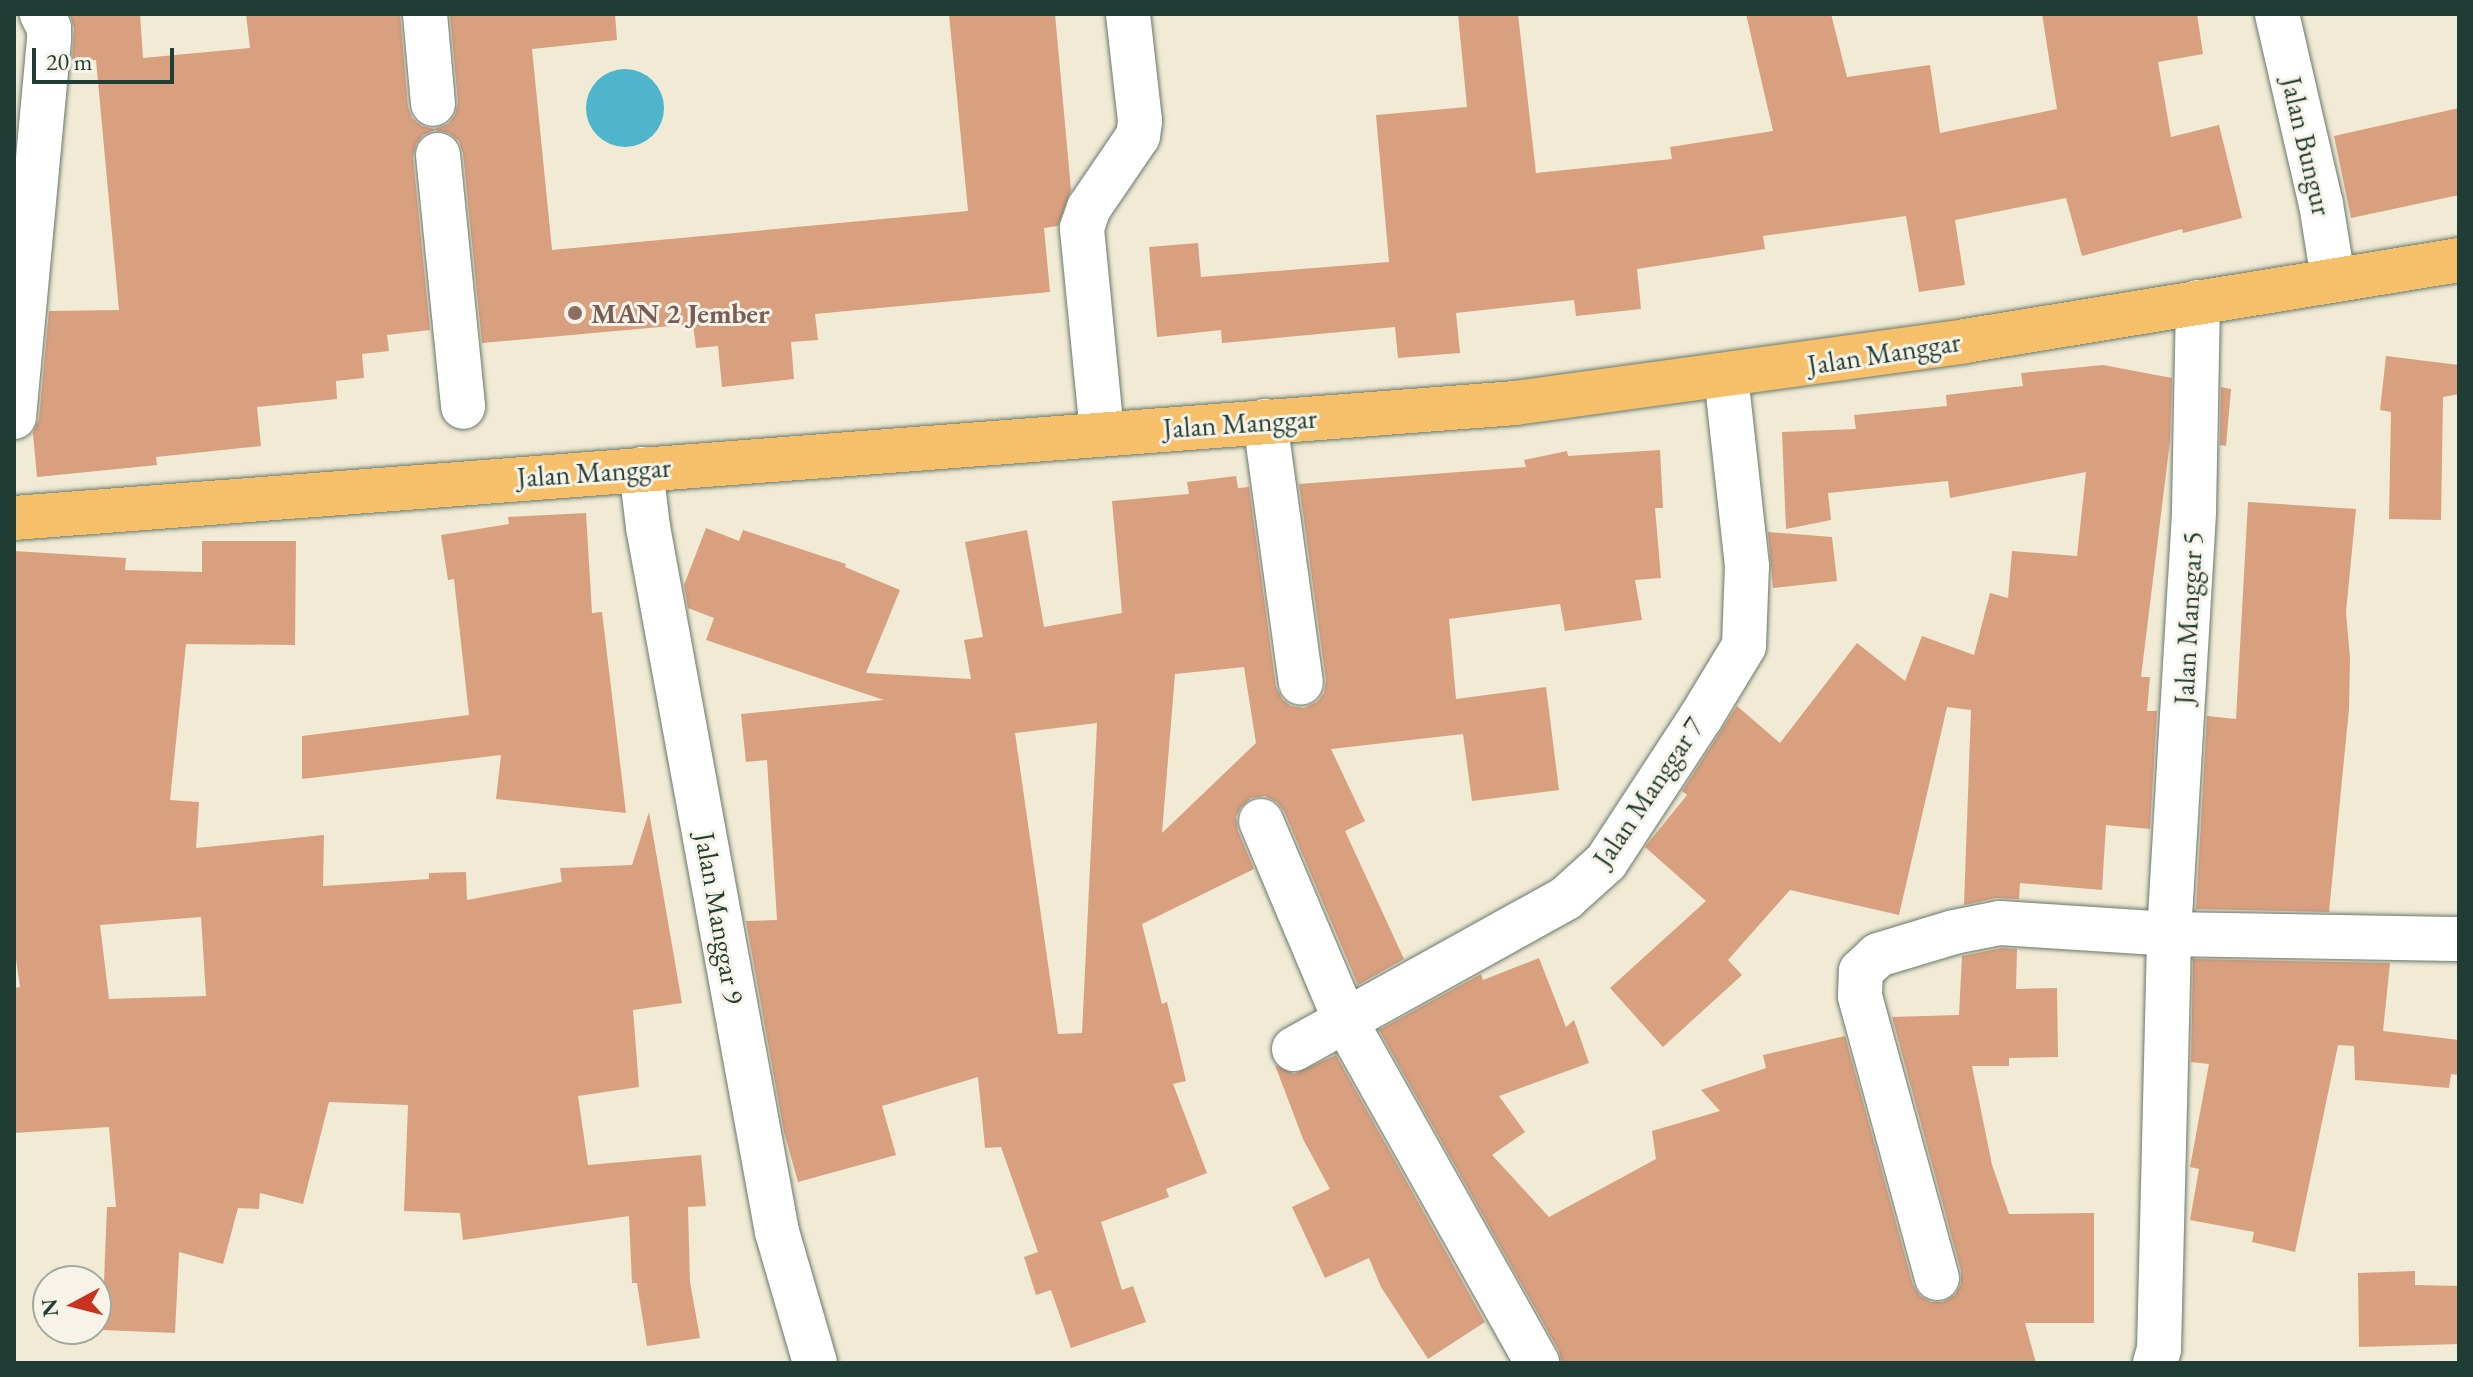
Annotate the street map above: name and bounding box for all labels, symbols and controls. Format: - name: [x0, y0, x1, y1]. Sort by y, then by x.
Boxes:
- scale bar: [36, 32, 178, 82]
- text: 20 m: [46, 46, 93, 77]
- street label: Jalan Bungur: [2275, 73, 2339, 219]
- place label: MAN 2 Jember: [591, 296, 770, 330]
- marker: MAN 2 Jember: [566, 304, 584, 322]
- street label: Jalan Manggar: [1805, 324, 1963, 382]
- street label: Jalan Manggar: [1162, 401, 1318, 445]
- street label: Jalan Manggar: [516, 450, 672, 494]
- street label: Jalan Manggar 5: [2167, 530, 2209, 706]
- street label: Jalan Manggar 7: [1586, 711, 1710, 873]
- street label: Jalan Manggar 9: [688, 830, 752, 1006]
- north arrow: [32, 1265, 112, 1345]
- text: N: [34, 1297, 65, 1318]

